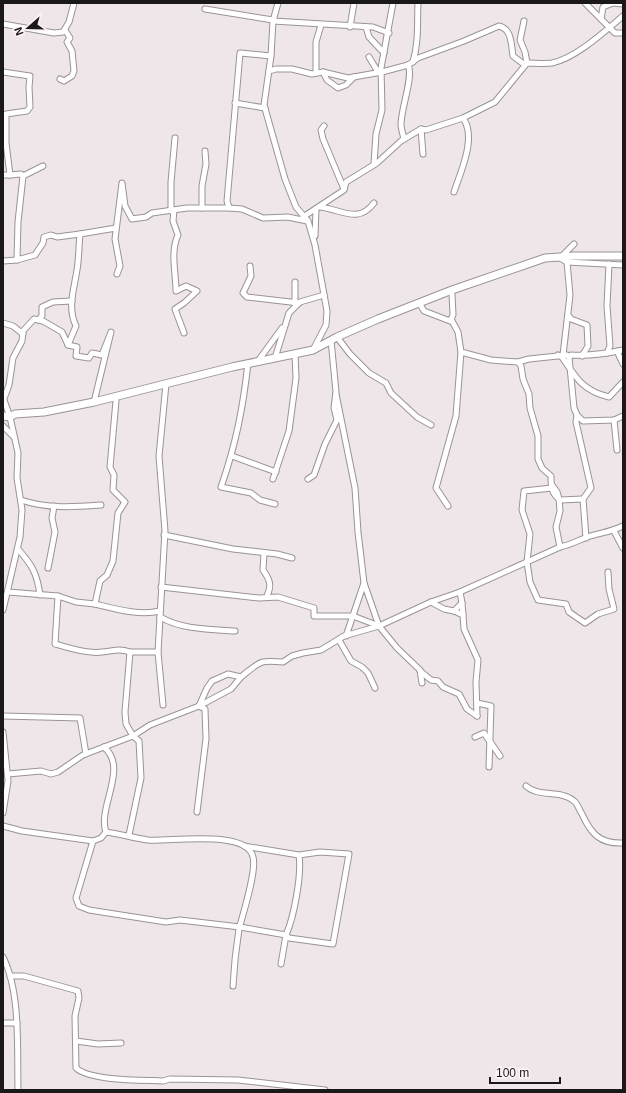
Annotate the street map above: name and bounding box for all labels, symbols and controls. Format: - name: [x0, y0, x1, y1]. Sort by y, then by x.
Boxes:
- north arrow: [8, 8, 48, 48]
- text: N: [12, 26, 26, 37]
- scale bar: [490, 1059, 560, 1085]
- text: 100 m: [496, 1066, 529, 1080]

